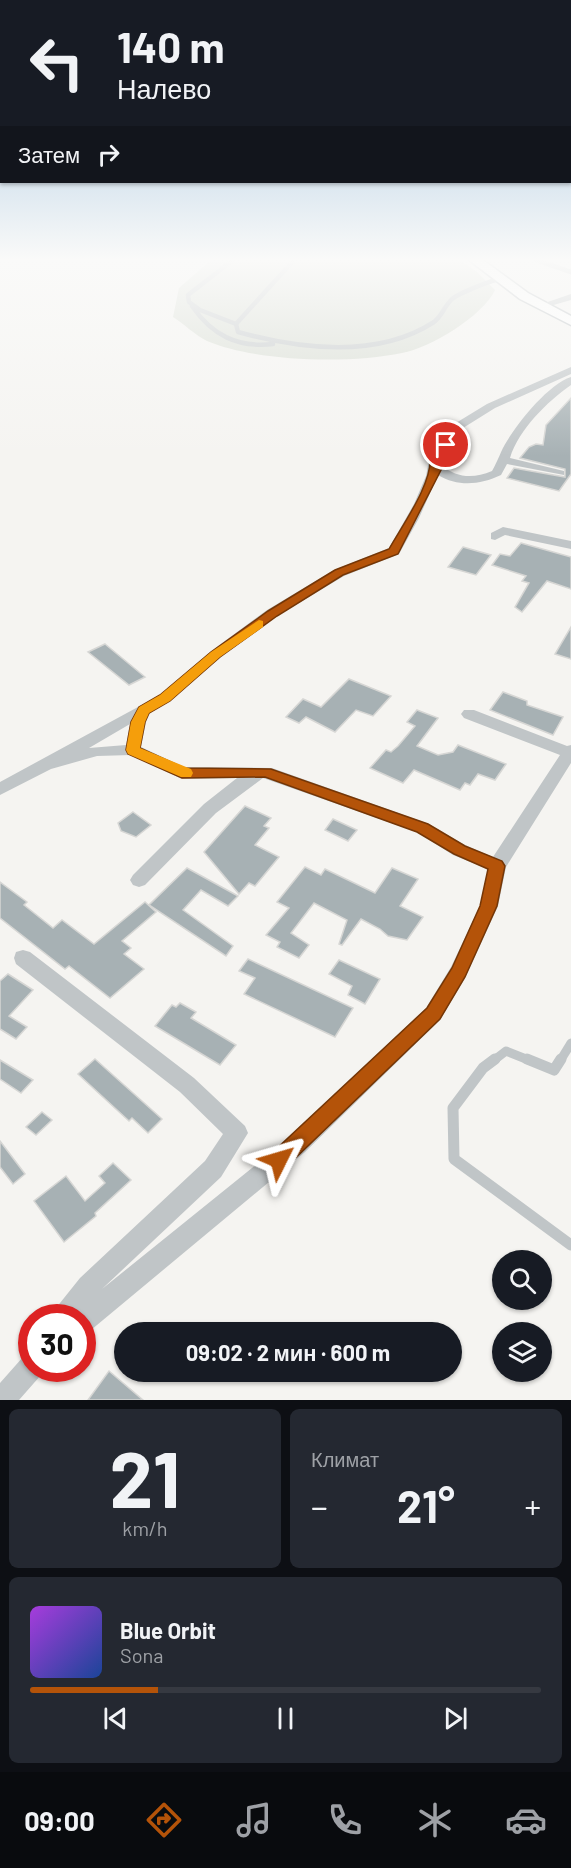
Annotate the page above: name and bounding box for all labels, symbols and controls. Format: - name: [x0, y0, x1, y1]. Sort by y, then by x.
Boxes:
- text: 140 m: [117, 21, 225, 71]
- icon: left: [18, 24, 96, 102]
- text: Налево: [117, 72, 211, 104]
- icon: right: [92, 138, 125, 171]
- text: Затем: [18, 141, 80, 167]
- pin: [420, 419, 471, 470]
- icon: arrive: [429, 428, 462, 461]
- position arrow: [247, 1128, 311, 1192]
- map controls: [492, 1250, 552, 1382]
- button: search: [492, 1250, 552, 1310]
- speed limit sign: 30: [18, 1304, 96, 1382]
- button: layers: [492, 1322, 552, 1382]
- text: 09:02 · 2 мин · 600 m: [186, 1339, 390, 1365]
- text: 21: [110, 1430, 180, 1524]
- text: Климат: [311, 1447, 379, 1471]
- text: 21°: [397, 1478, 455, 1532]
- text: −: [311, 1486, 328, 1526]
- text: +: [525, 1486, 541, 1526]
- text: km/h: [122, 1516, 168, 1540]
- text: Blue Orbit: [120, 1617, 216, 1643]
- text: Sona: [120, 1643, 164, 1667]
- icon: previous: [99, 1702, 132, 1735]
- icon: pause: [269, 1702, 302, 1735]
- icon: next: [439, 1702, 472, 1735]
- icon: directions: [143, 1799, 185, 1841]
- icon: music: [233, 1799, 275, 1841]
- icon: phone: [324, 1799, 366, 1841]
- icon: climate: [414, 1799, 456, 1841]
- icon: car: [505, 1799, 547, 1841]
- text: 09:00: [24, 1804, 95, 1836]

